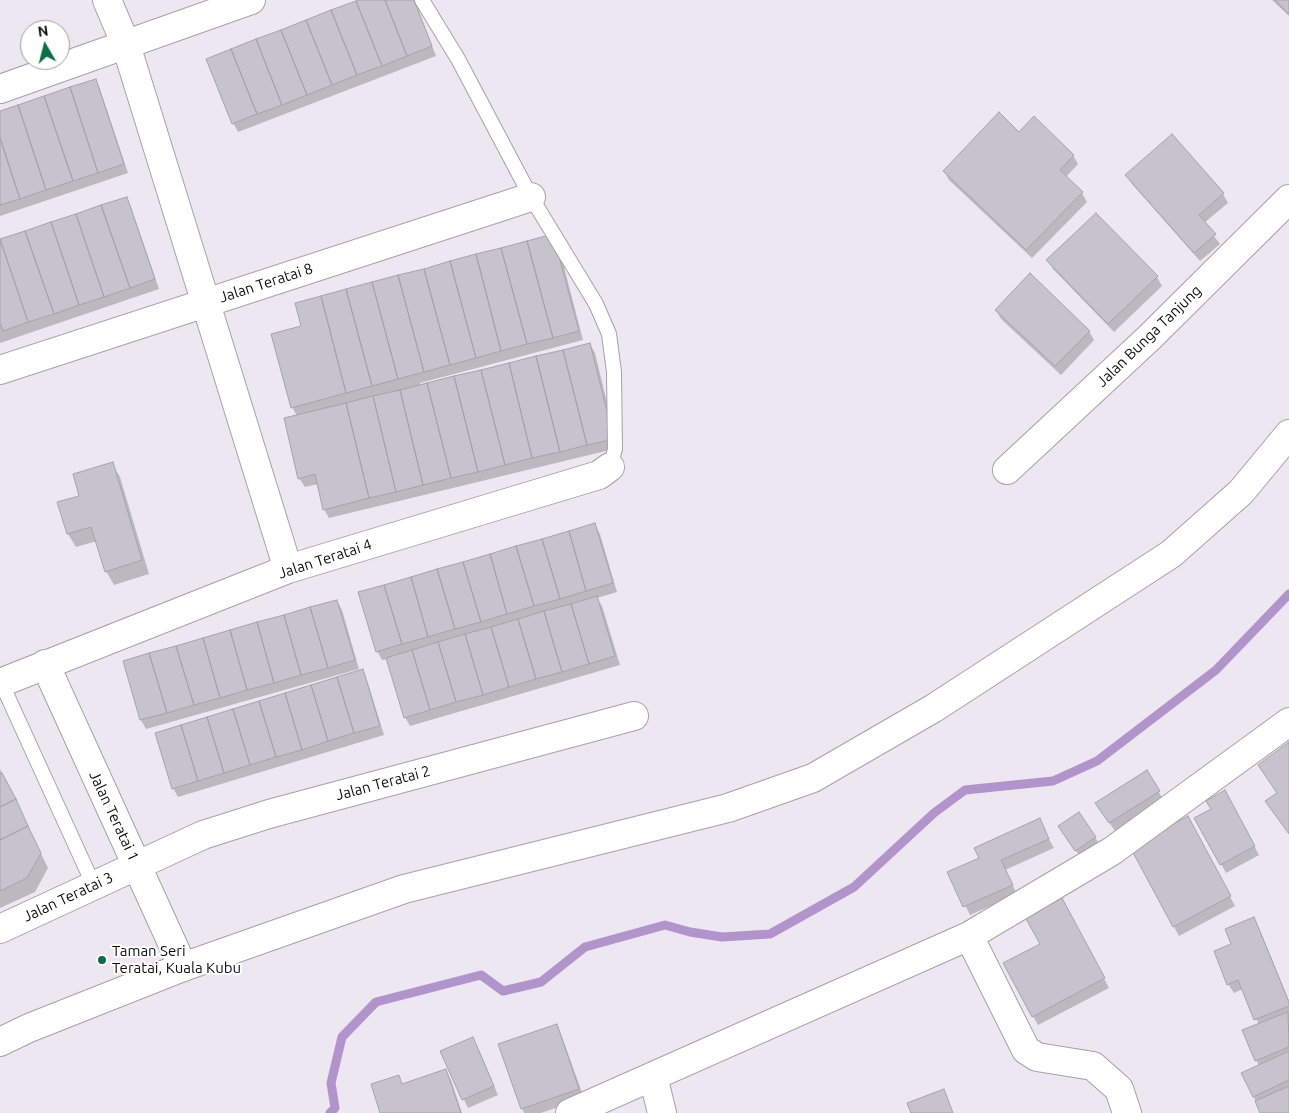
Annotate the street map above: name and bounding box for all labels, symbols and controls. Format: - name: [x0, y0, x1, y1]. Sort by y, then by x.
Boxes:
- north arrow: [20, 20, 70, 70]
- text: N: [37, 22, 49, 40]
- street label: Jalan Teratai 8: [217, 259, 315, 307]
- street label: Jalan Bunga Tanjung: [1093, 281, 1205, 391]
- street label: Jalan Teratai 4: [276, 535, 374, 583]
- street label: Jalan Teratai 2: [334, 762, 432, 804]
- street label: Jalan Teratai 1: [85, 768, 143, 864]
- street label: Jalan Teratai 3: [20, 868, 116, 926]
- place label: Taman Seri Teratai, Kuala Kubu: [112, 942, 241, 977]
- marker: Taman Seri Teratai, Kuala Kubu: [96, 954, 108, 966]

